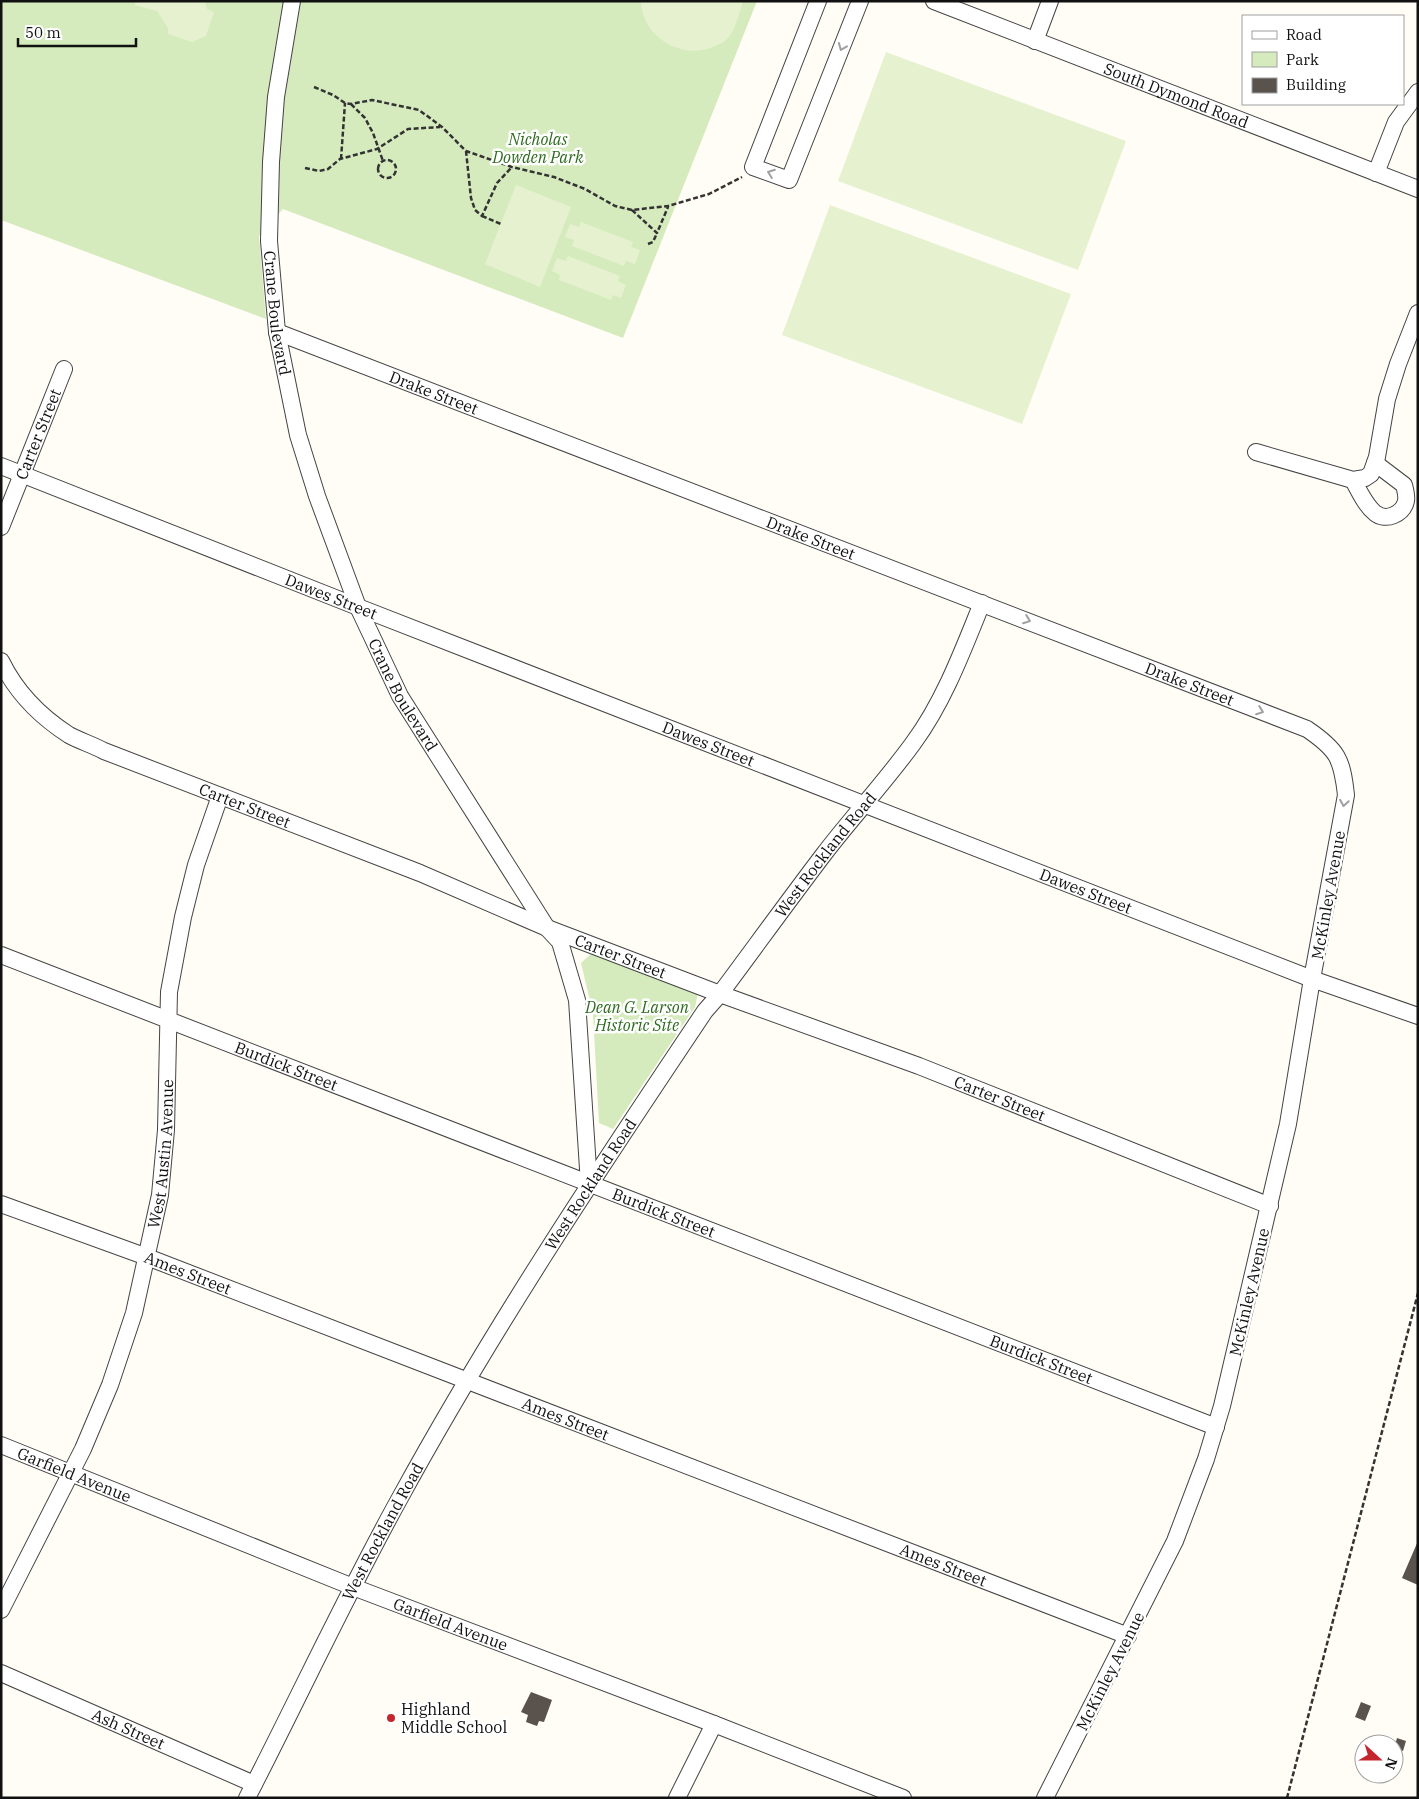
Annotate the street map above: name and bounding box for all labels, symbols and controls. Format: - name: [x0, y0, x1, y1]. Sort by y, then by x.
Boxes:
- scale bar: [18, 15, 135, 47]
- legend: [1242, 15, 1404, 105]
- text: 50 m: [25, 23, 61, 42]
- text: Road: [1286, 25, 1322, 44]
- one-way arrow: [838, 42, 848, 50]
- text: Park: [1286, 50, 1319, 69]
- street label: South Dymond Road: [1101, 58, 1252, 132]
- text: Building: [1286, 75, 1346, 94]
- park label: Nicholas Dowden Park: [491, 129, 584, 167]
- one-way arrow: [767, 169, 776, 179]
- street label: Crane Boulevard: [260, 250, 296, 377]
- street label: Drake Street: [387, 366, 481, 419]
- street label: Carter Street: [11, 385, 65, 483]
- street label: Drake Street: [763, 512, 858, 564]
- street label: Dawes Street: [282, 569, 380, 624]
- one-way arrow: [1022, 614, 1031, 624]
- street label: Crane Boulevard: [364, 635, 442, 755]
- street label: Drake Street: [1142, 658, 1237, 710]
- one-way arrow: [1255, 705, 1264, 715]
- street label: Dawes Street: [659, 717, 758, 771]
- street label: Carter Street: [196, 779, 294, 832]
- street label: West Rockland Road: [770, 788, 880, 921]
- one-way arrow: [1340, 798, 1350, 807]
- street label: McKinley Avenue: [1307, 829, 1349, 961]
- street label: Dawes Street: [1037, 864, 1135, 918]
- street label: Carter Street: [572, 930, 669, 983]
- park label: Dean G. Larson Historic Site: [584, 997, 689, 1035]
- street label: Burdick Street: [232, 1037, 341, 1095]
- street label: Carter Street: [951, 1071, 1048, 1125]
- street label: West Austin Avenue: [143, 1079, 177, 1230]
- street label: West Rockland Road: [540, 1114, 641, 1254]
- street label: Burdick Street: [609, 1183, 718, 1242]
- street label: McKinley Avenue: [1225, 1226, 1273, 1358]
- street label: Ames Street: [142, 1247, 234, 1299]
- street label: Burdick Street: [987, 1330, 1096, 1388]
- street label: Ames Street: [519, 1393, 612, 1445]
- street label: Garfield Avenue: [14, 1443, 134, 1506]
- street label: West Rockland Road: [338, 1459, 428, 1604]
- street label: Ames Street: [897, 1539, 990, 1591]
- street label: Garfield Avenue: [391, 1593, 511, 1655]
- street label: McKinley Avenue: [1071, 1608, 1149, 1734]
- place label: Highland Middle School: [401, 1699, 507, 1737]
- street label: Ash Street: [89, 1704, 168, 1754]
- marker: Highland Middle School: [385, 1712, 397, 1724]
- north arrow: [1354, 1734, 1404, 1784]
- text: N: [1381, 1755, 1402, 1772]

